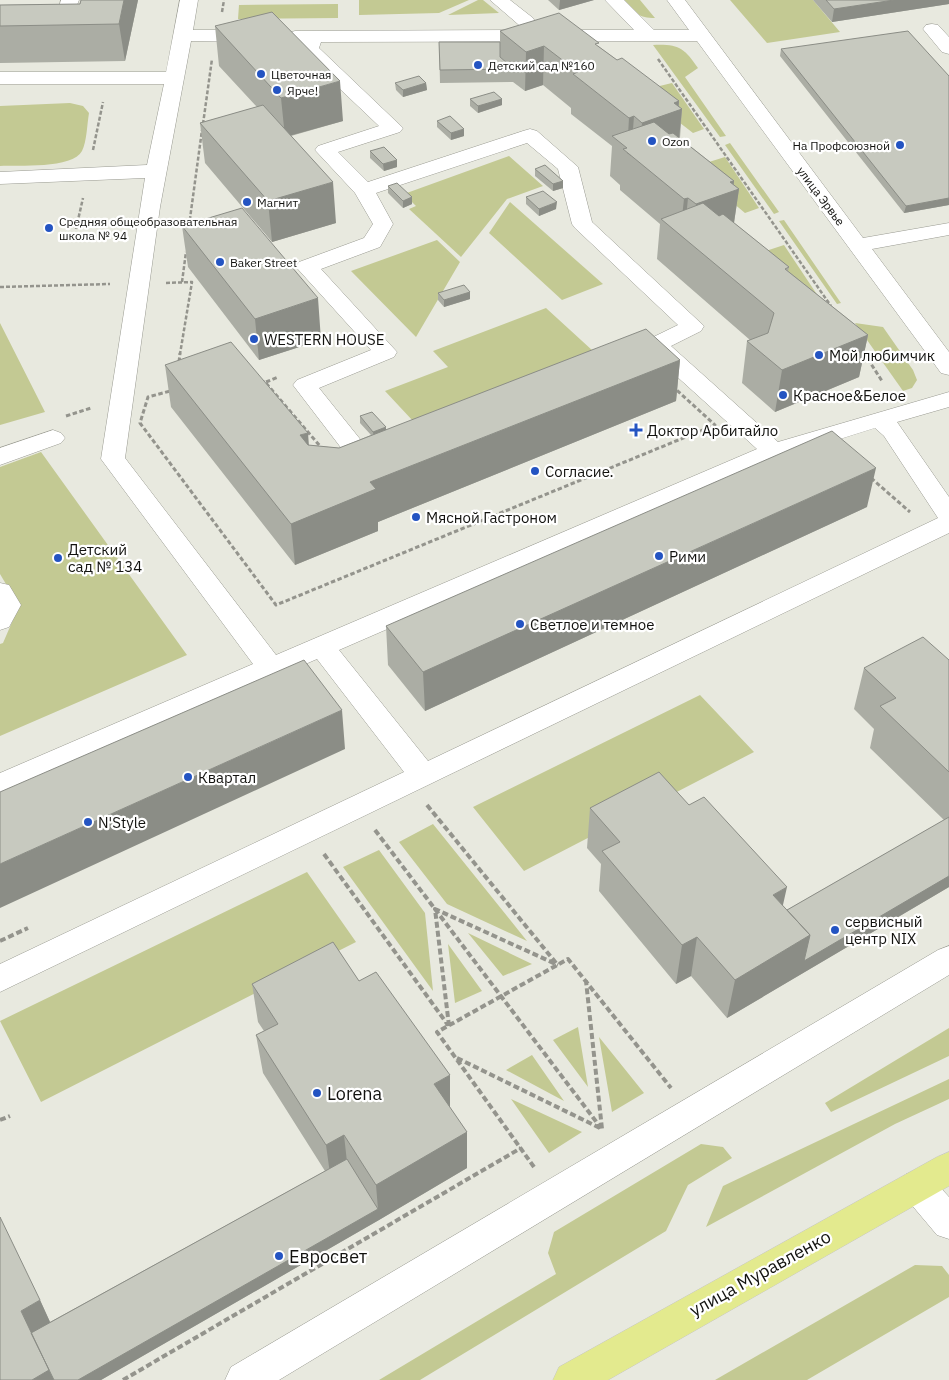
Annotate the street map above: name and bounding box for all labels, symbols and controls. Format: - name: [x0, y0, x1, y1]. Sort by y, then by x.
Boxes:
- place label: Детский сад №160: [488, 58, 595, 73]
- marker: Детский сад №160: [472, 59, 484, 71]
- place label: Цветочная: [271, 67, 331, 82]
- marker: Цветочная: [255, 68, 267, 80]
- place label: Ярче!: [287, 83, 318, 98]
- marker: Ярче!: [271, 84, 283, 96]
- place label: Ozon: [662, 134, 689, 149]
- marker: Ozon: [646, 135, 658, 147]
- place label: На Профсоюзной: [792, 138, 890, 153]
- marker: На Профсоюзной: [894, 139, 906, 151]
- street label: улица Эрвье: [794, 163, 848, 229]
- place label: Магнит: [257, 195, 298, 210]
- marker: Магнит: [241, 196, 253, 208]
- place label: Средняя общеобразовательная школа № 94: [59, 214, 237, 243]
- marker: Средняя общеобразовательная школа № 94: [43, 222, 55, 234]
- place label: Baker Street: [230, 255, 297, 270]
- marker: Baker Street: [214, 256, 226, 268]
- place label: WESTERN HOUSE: [264, 330, 385, 349]
- marker: WESTERN HOUSE: [248, 333, 260, 345]
- place label: Мой любимчик: [829, 346, 935, 365]
- marker: Мой любимчик: [813, 349, 825, 361]
- place label: Красное&Белое: [793, 386, 906, 405]
- marker: Красное&Белое: [777, 389, 789, 401]
- place label: Доктор Арбитайло: [647, 421, 778, 440]
- marker: Доктор Арбитайло: [629, 423, 643, 437]
- place label: Согласие.: [545, 462, 614, 481]
- marker: Согласие.: [529, 465, 541, 477]
- place label: Мясной Гастроном: [426, 508, 557, 527]
- marker: Мясной Гастроном: [410, 511, 422, 523]
- place label: Детский сад № 134: [68, 540, 142, 576]
- place label: Рими: [669, 547, 706, 566]
- marker: Рими: [653, 550, 665, 562]
- marker: Детский сад № 134: [52, 552, 64, 564]
- place label: Светлое и темное: [530, 615, 654, 634]
- marker: Светлое и темное: [514, 618, 526, 630]
- place label: Квартал: [198, 768, 256, 787]
- marker: Квартал: [182, 771, 194, 783]
- place label: N'Style: [98, 813, 146, 832]
- marker: N'Style: [82, 816, 94, 828]
- place label: сервисный центр NIX: [845, 912, 923, 948]
- marker: сервисный центр NIX: [829, 924, 841, 936]
- place label: Lorena: [327, 1082, 383, 1105]
- marker: Lorena: [311, 1087, 323, 1099]
- street label: улица Муравленко: [685, 1225, 835, 1321]
- place label: Евросвет: [289, 1245, 368, 1268]
- marker: Евросвет: [273, 1250, 285, 1262]

